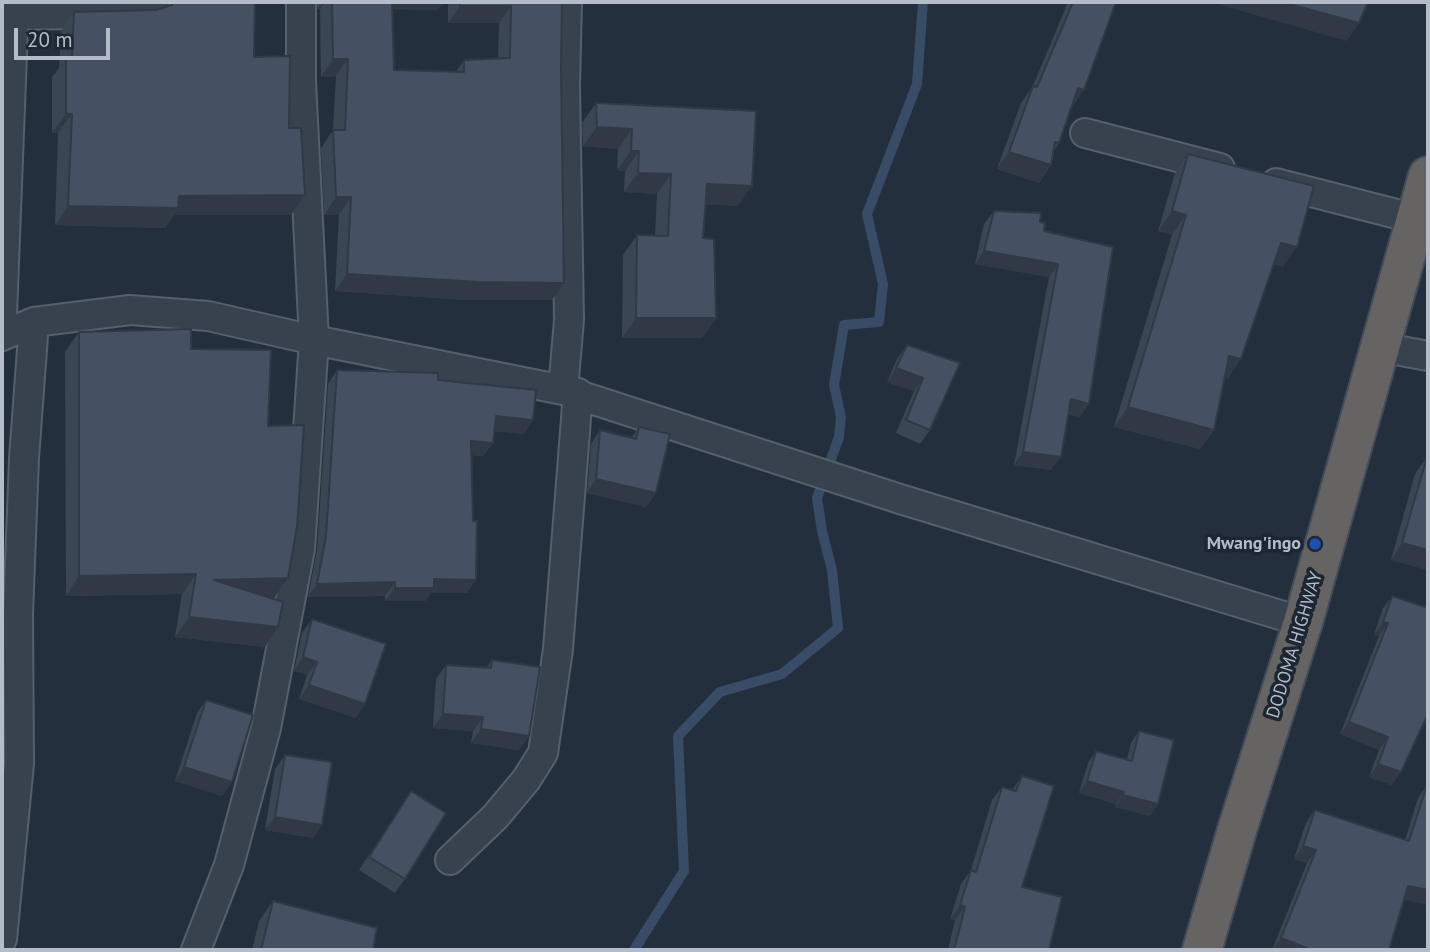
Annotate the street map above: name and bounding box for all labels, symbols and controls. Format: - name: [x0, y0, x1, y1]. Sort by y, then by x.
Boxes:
- scale bar: [18, 14, 114, 58]
- text: 20 m: [27, 26, 73, 53]
- place label: Mwang'ingo: [1207, 533, 1301, 555]
- marker: Mwang'ingo: [1307, 536, 1323, 552]
- street label: DODOMA HIGHWAY: [1262, 569, 1328, 721]

